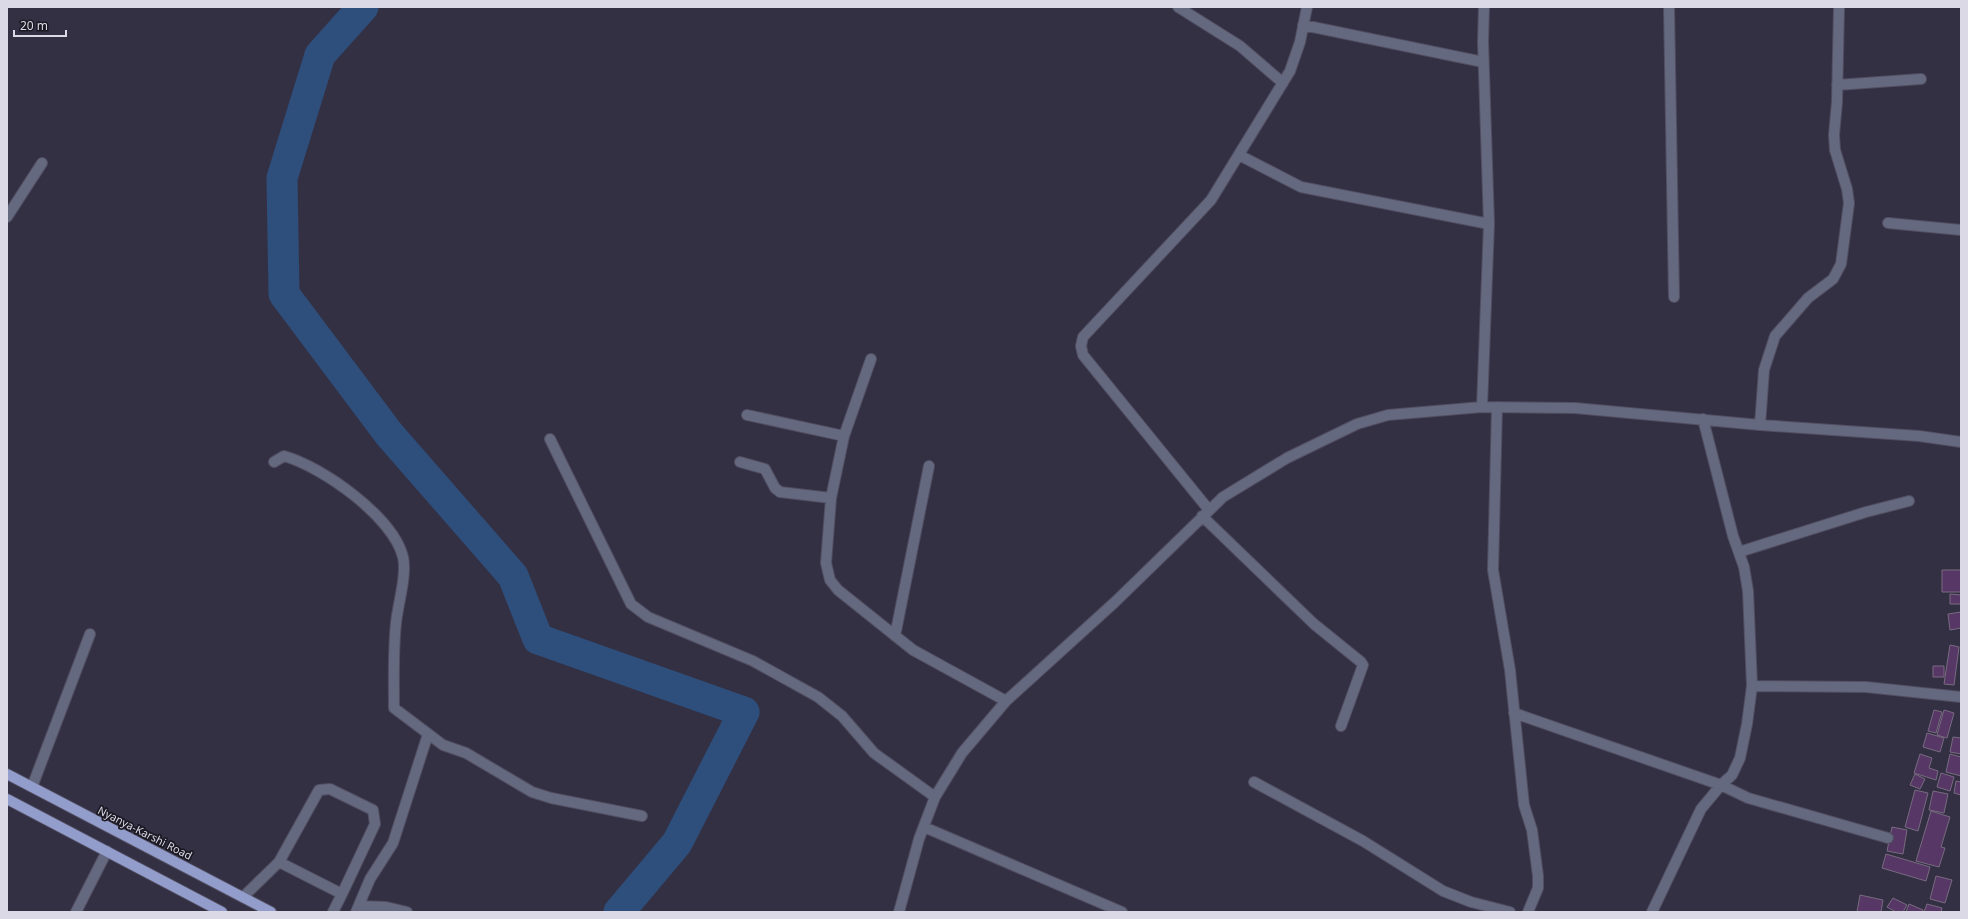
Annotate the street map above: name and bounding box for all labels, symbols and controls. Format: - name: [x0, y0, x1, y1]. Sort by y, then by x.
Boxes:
- scale bar: [14, 12, 66, 38]
- text: 20 m: [20, 17, 48, 34]
- street label: Nyanya-Karshi Road: [95, 802, 195, 863]

